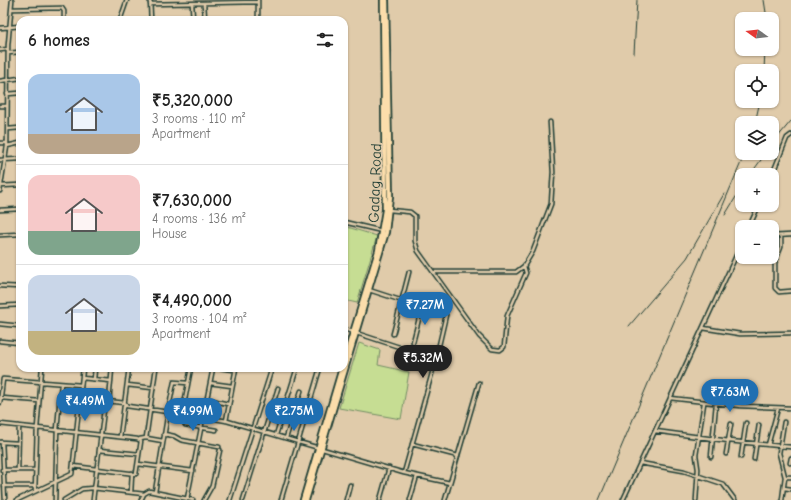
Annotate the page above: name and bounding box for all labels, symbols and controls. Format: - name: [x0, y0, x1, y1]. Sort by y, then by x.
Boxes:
- north arrow: [735, 12, 779, 56]
- map controls: [735, 12, 779, 264]
- icon: filters: [314, 29, 336, 51]
- text: 6 homes: [28, 31, 90, 50]
- button: locate: [735, 64, 779, 108]
- icon: home: [60, 90, 108, 138]
- text: ₹5,320,000: [152, 91, 233, 110]
- text: 3 rooms · 110 m²: [152, 111, 245, 126]
- button: layers: [735, 116, 779, 160]
- text: Apartment: [152, 126, 210, 141]
- street label: Gadag Road: [365, 143, 385, 223]
- button: +: [735, 168, 779, 212]
- icon: home: [60, 191, 108, 239]
- text: ₹7,630,000: [152, 191, 232, 210]
- text: 4 rooms · 136 m²: [152, 211, 246, 226]
- button: −: [735, 220, 779, 264]
- text: House: [152, 226, 187, 241]
- icon: home: [60, 291, 108, 339]
- text: ₹4,490,000: [152, 291, 232, 310]
- pin: ₹7.27M: [392, 292, 458, 326]
- text: ₹7.27M: [406, 297, 444, 312]
- text: 3 rooms · 104 m²: [152, 311, 246, 326]
- text: Apartment: [152, 326, 210, 341]
- pin: ₹5.32M: [390, 345, 456, 379]
- text: ₹5.32M: [403, 350, 443, 365]
- pin: ₹7.63M: [697, 379, 763, 413]
- text: ₹7.63M: [710, 384, 750, 399]
- pin: ₹4.49M: [52, 388, 118, 422]
- text: ₹4.49M: [65, 393, 105, 408]
- pin: ₹4.99M: [160, 398, 226, 432]
- pin: ₹2.75M: [261, 398, 327, 432]
- text: ₹4.99M: [173, 403, 213, 418]
- text: ₹2.75M: [274, 403, 314, 418]

